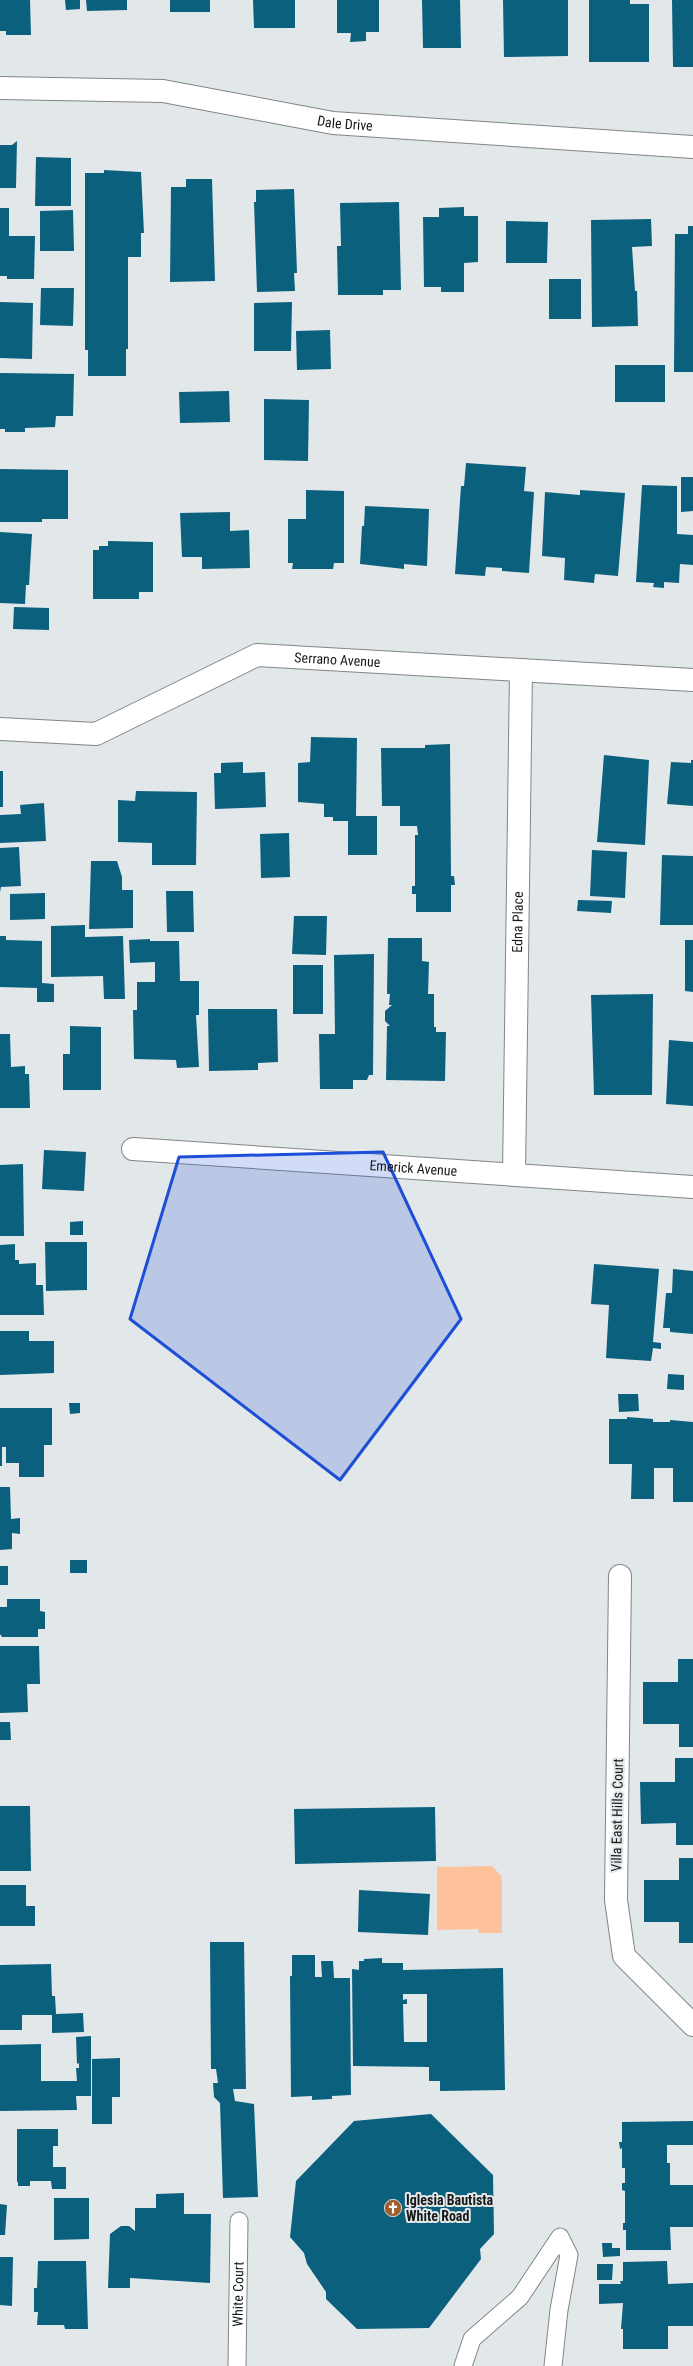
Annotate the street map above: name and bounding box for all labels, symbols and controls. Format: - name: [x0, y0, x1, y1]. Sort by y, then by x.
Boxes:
- street label: Dale Drive: [316, 112, 374, 134]
- street label: Serrano Avenue: [294, 649, 381, 670]
- street label: Edna Place: [509, 891, 526, 953]
- street label: Emerick Avenue: [369, 1157, 458, 1179]
- street label: Villa East Hills Court: [608, 1758, 626, 1872]
- place label: Iglesia Bautista White Road: [406, 2192, 494, 2224]
- church icon: Iglesia Bautista White Road: [383, 2198, 403, 2218]
- street label: White Court: [230, 2261, 246, 2327]

